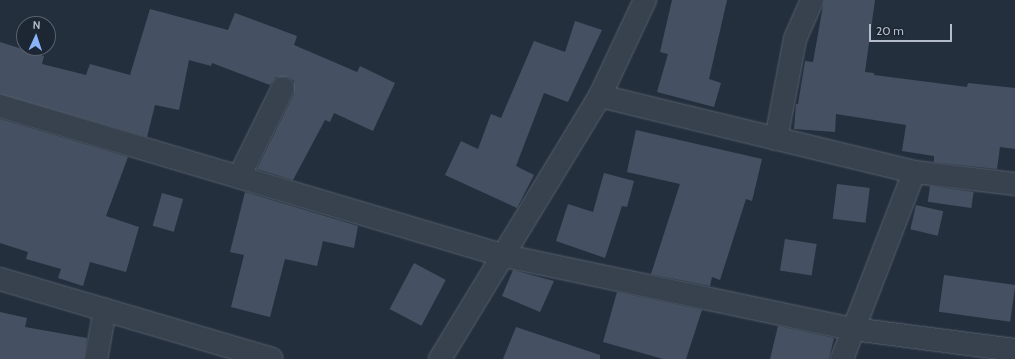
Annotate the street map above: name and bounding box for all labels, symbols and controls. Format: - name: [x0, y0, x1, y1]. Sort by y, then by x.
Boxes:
- north arrow: [16, 16, 56, 56]
- scale bar: [871, 16, 954, 42]
- text: N: [32, 18, 41, 32]
- text: 20 m: [876, 23, 904, 38]

